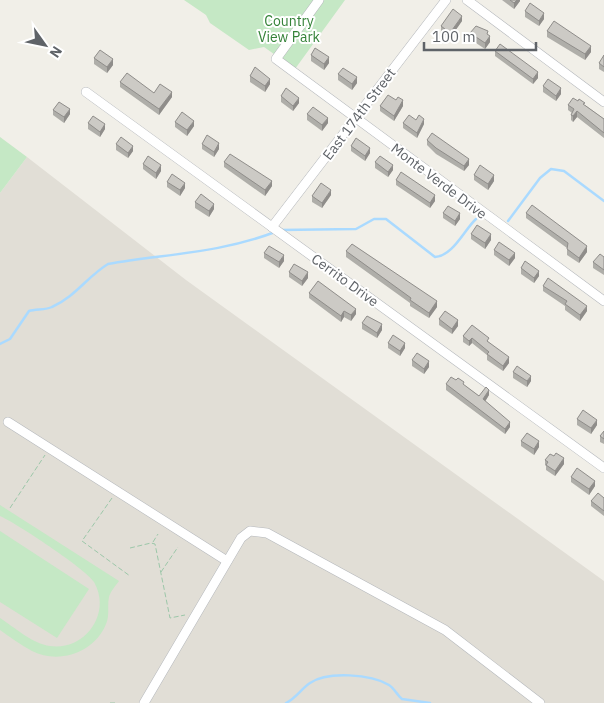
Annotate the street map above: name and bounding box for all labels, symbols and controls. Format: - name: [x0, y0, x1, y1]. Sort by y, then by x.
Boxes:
- park label: Country View Park: [258, 12, 321, 46]
- north arrow: [20, 20, 70, 70]
- scale bar: [424, 20, 536, 52]
- text: 100 m: [432, 27, 476, 46]
- text: N: [46, 43, 66, 61]
- street label: East 174th Street: [319, 64, 399, 163]
- street label: Monte Verde Drive: [387, 139, 491, 223]
- street label: Cerrito Drive: [308, 250, 382, 311]

